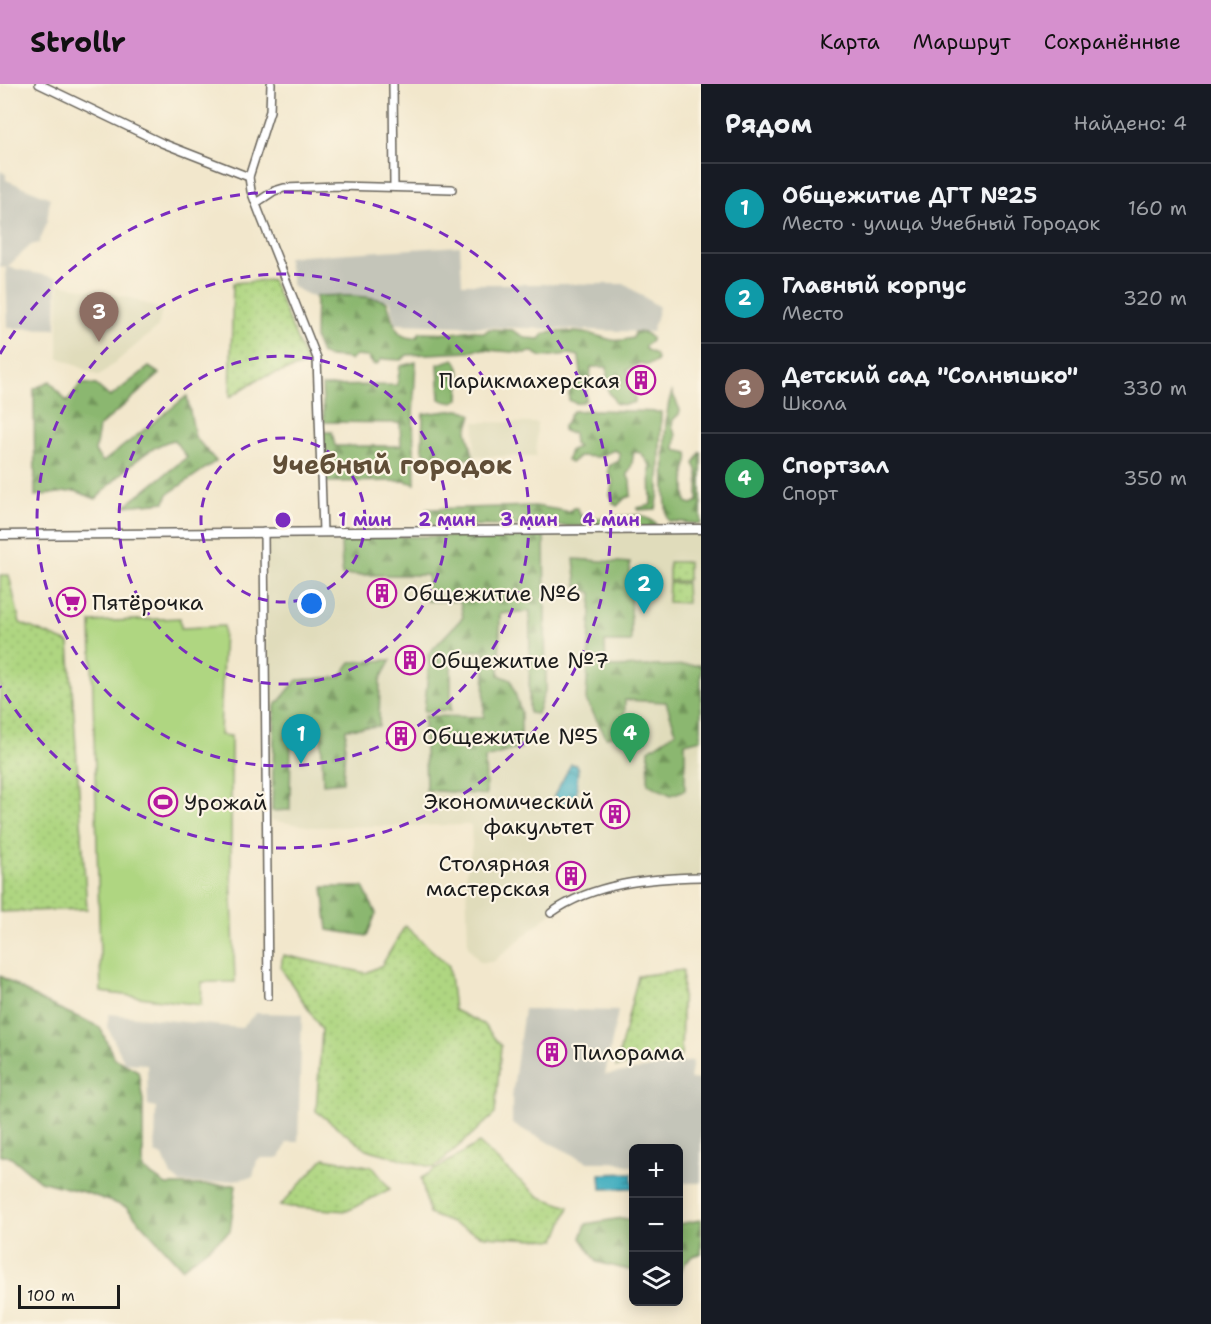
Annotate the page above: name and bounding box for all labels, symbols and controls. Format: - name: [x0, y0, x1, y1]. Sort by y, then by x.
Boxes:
- text: Strollr: [30, 23, 126, 61]
- text: Карта: [820, 28, 880, 56]
- text: Маршрут: [913, 28, 1011, 56]
- text: Сохранённые: [1044, 28, 1181, 56]
- text: Рядом: [725, 106, 812, 141]
- text: Найдено: 4: [1074, 110, 1187, 136]
- text: Общежитие ДГТ №25: [782, 181, 1037, 210]
- text: 1: [740, 195, 749, 221]
- text: 160 m: [1128, 195, 1187, 221]
- text: Место · улица Учебный Городок: [782, 210, 1100, 236]
- text: Главный корпус: [782, 271, 967, 300]
- text: 2: [738, 285, 752, 311]
- text: 320 m: [1123, 285, 1187, 311]
- pin: 3: [80, 292, 118, 342]
- text: Место: [782, 300, 844, 326]
- text: Детский сад "Солнышко": [782, 361, 1078, 390]
- building icon: Парикмахерская: [625, 364, 657, 396]
- place label: Парикмахерская: [439, 366, 620, 395]
- text: 3: [738, 375, 752, 401]
- text: 330 m: [1123, 375, 1187, 401]
- text: Школа: [782, 390, 847, 416]
- district label: Учебный городок: [272, 447, 512, 482]
- text: Спортзал: [782, 451, 889, 480]
- text: 4: [738, 465, 752, 491]
- text: 350 m: [1123, 465, 1187, 491]
- text: Спорт: [782, 480, 838, 506]
- text: 1 мин: [338, 508, 392, 532]
- text: 2 мин: [418, 508, 476, 532]
- text: 3 мин: [500, 508, 558, 532]
- text: 4 мин: [582, 508, 640, 532]
- centre of rings: [273, 510, 293, 530]
- pin: 2: [624, 564, 664, 614]
- building icon: Общежитие №6: [366, 577, 398, 609]
- place label: Общежитие №6: [403, 579, 581, 608]
- supermarket icon: Пятёрочка: [55, 586, 87, 618]
- place label: Пятёрочка: [92, 588, 204, 617]
- your location: [297, 589, 326, 618]
- building icon: Общежитие №7: [394, 644, 426, 676]
- place label: Общежитие №7: [431, 646, 609, 675]
- pin: 1: [282, 714, 320, 764]
- pin: 4: [610, 714, 650, 763]
- building icon: Общежитие №5: [385, 720, 417, 752]
- place label: Общежитие №5: [422, 722, 598, 751]
- sports icon: Урожай: [147, 786, 179, 818]
- place label: Экономический факультет: [424, 787, 595, 841]
- place label: Урожай: [184, 788, 267, 817]
- building icon: Экономический факультет: [599, 798, 631, 830]
- place label: Столярная мастерская: [426, 849, 550, 903]
- building icon: Столярная мастерская: [555, 860, 587, 892]
- building icon: Пилорама: [536, 1036, 568, 1068]
- place label: Пилорама: [573, 1038, 685, 1067]
- map controls: [629, 1144, 683, 1306]
- button: +: [629, 1144, 683, 1198]
- button: −: [629, 1198, 683, 1252]
- button: layers: [629, 1252, 683, 1306]
- scale bar: [18, 1282, 120, 1310]
- text: 100 m: [27, 1285, 75, 1306]

